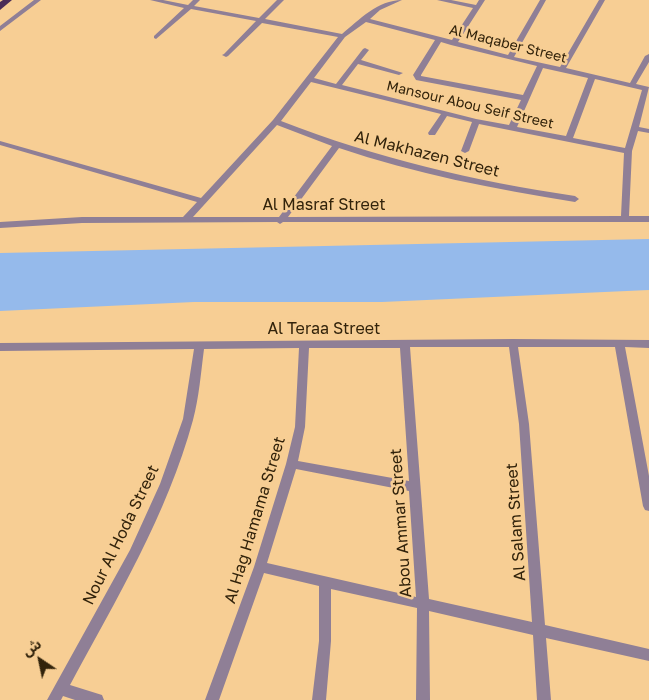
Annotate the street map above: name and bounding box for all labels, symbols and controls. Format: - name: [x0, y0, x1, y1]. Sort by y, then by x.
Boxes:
- street label: Al Maqaber Street: [447, 21, 569, 67]
- street label: Mansour Abou Seif Street: [385, 78, 555, 132]
- street label: Al Makhazen Street: [352, 127, 502, 181]
- street label: Al Masraf Street: [262, 195, 386, 215]
- street label: Al Teraa Street: [268, 319, 380, 339]
- street label: Al Hag Hamama Street: [220, 434, 290, 606]
- street label: Abou Ammar Street: [386, 448, 416, 598]
- street label: Nour Al Hoda Street: [79, 462, 163, 608]
- street label: Al Salam Street: [502, 462, 530, 582]
- north arrow: [15, 635, 65, 685]
- text: ش: [19, 635, 44, 660]

